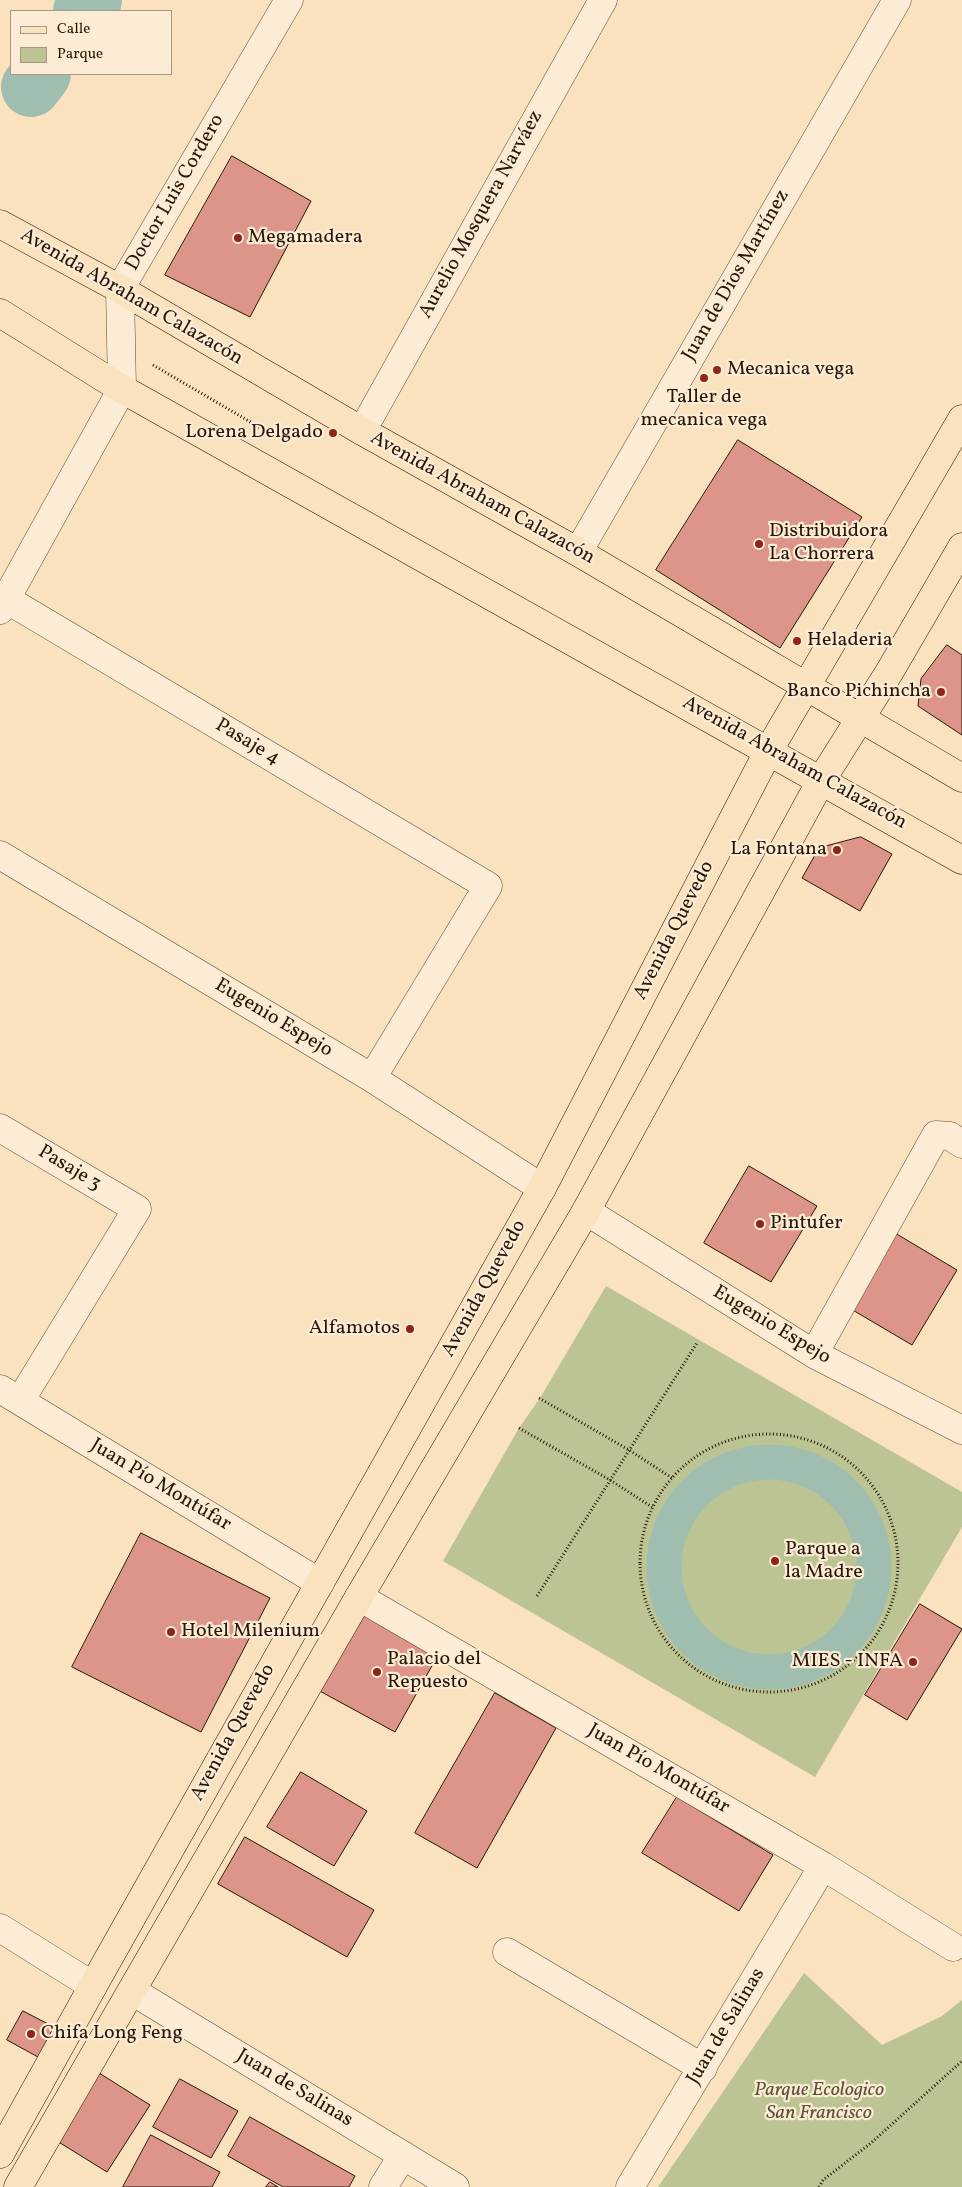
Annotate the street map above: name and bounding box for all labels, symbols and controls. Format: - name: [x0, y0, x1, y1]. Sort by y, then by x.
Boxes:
- legend: [10, 10, 172, 75]
- text: Calle: [57, 19, 90, 40]
- text: Parque: [57, 44, 103, 65]
- street label: Aurelio Mosquera Narváez: [415, 107, 549, 323]
- street label: Doctor Luis Cordero: [121, 110, 231, 276]
- street label: Juan de Dios Martínez: [678, 186, 796, 366]
- street label: Avenida Abraham Calazacón: [15, 224, 247, 372]
- place label: Megamadera: [248, 226, 363, 250]
- marker: Megamadera: [232, 232, 244, 244]
- place label: Mecanica vega: [727, 358, 854, 382]
- marker: Mecanica vega: [711, 364, 723, 376]
- marker: Taller de mecanica vega: [698, 372, 710, 384]
- place label: Taller de mecanica vega: [641, 386, 767, 433]
- place label: Lorena Delgado: [185, 421, 323, 445]
- marker: Lorena Delgado: [327, 427, 339, 439]
- street label: Avenida Abraham Calazacón: [365, 427, 599, 571]
- place label: Distribuidora La Chorrera: [769, 520, 888, 567]
- marker: Distribuidora La Chorrera: [753, 538, 765, 550]
- place label: Heladeria: [807, 629, 893, 653]
- marker: Heladeria: [791, 635, 803, 647]
- place label: Banco Pichincha: [787, 680, 931, 704]
- marker: Banco Pichincha: [935, 686, 947, 698]
- street label: Avenida Abraham Calazacón: [677, 692, 911, 836]
- street label: Pasaje 4: [210, 714, 284, 772]
- place label: La Fontana: [730, 838, 827, 862]
- marker: La Fontana: [831, 844, 843, 856]
- street label: Avenida Quevedo: [630, 857, 720, 1005]
- street label: Eugenio Espejo: [210, 974, 336, 1064]
- street label: Pasaje 3: [33, 1141, 105, 1197]
- place label: Pintufer: [770, 1212, 843, 1236]
- street label: Avenida Quevedo: [437, 1216, 533, 1362]
- marker: Pintufer: [754, 1218, 766, 1230]
- street label: Eugenio Espejo: [708, 1281, 834, 1371]
- place label: Alfamotos: [309, 1317, 400, 1341]
- marker: Alfamotos: [404, 1323, 416, 1335]
- street label: Juan Pío Montúfar: [85, 1434, 235, 1538]
- place label: Parque a la Madre: [785, 1538, 863, 1585]
- marker: Parque a la Madre: [769, 1555, 781, 1567]
- place label: Hotel Milenium: [181, 1620, 320, 1644]
- marker: Hotel Milenium: [165, 1626, 177, 1638]
- place label: Palacio del Repuesto: [387, 1648, 481, 1695]
- place label: MIES - INFA: [792, 1650, 903, 1674]
- marker: MIES - INFA: [907, 1656, 919, 1668]
- street label: Avenida Quevedo: [186, 1660, 282, 1806]
- marker: Palacio del Repuesto: [371, 1666, 383, 1678]
- street label: Juan Pío Montúfar: [583, 1720, 733, 1820]
- street label: Juan de Salinas: [683, 1964, 771, 2090]
- place label: Chifa Long Feng: [41, 2022, 183, 2046]
- marker: Chifa Long Feng: [25, 2028, 37, 2040]
- street label: Juan de Salinas: [231, 2045, 357, 2133]
- park label: Parque Ecologico San Francisco: [754, 2079, 884, 2126]

